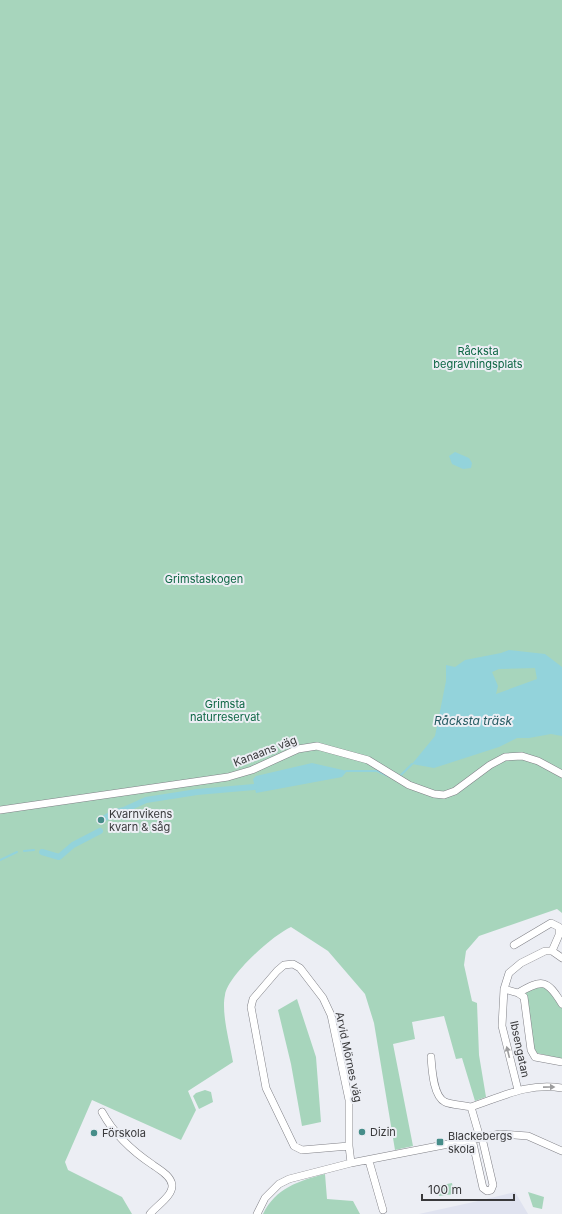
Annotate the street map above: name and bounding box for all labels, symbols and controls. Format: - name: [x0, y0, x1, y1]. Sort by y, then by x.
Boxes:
- park label: Råcksta begravningsplats: [433, 344, 523, 371]
- park label: Grimstaskogen: [165, 572, 243, 586]
- park label: Grimsta naturreservat: [190, 697, 260, 724]
- water label: Råcksta träsk: [434, 713, 512, 728]
- street label: Kanaans väg: [231, 732, 299, 770]
- place label: Kvarnvikens kvarn & såg: [109, 807, 172, 834]
- marker: Kvarnvikens kvarn & såg: [96, 815, 106, 825]
- street label: Arvid Mörnes väg: [333, 1010, 365, 1104]
- street label: Ibsengatan: [507, 1019, 533, 1079]
- one-way arrow: [504, 1046, 510, 1058]
- one-way arrow: [543, 1084, 556, 1090]
- place label: Dizin: [370, 1125, 396, 1139]
- place label: Förskola: [102, 1126, 146, 1140]
- marker: Dizin: [357, 1127, 367, 1137]
- marker: Förskola: [89, 1128, 99, 1138]
- place label: Blackebergs skola: [448, 1129, 512, 1156]
- marker: Blackebergs skola: [435, 1137, 445, 1147]
- scale bar: [422, 1176, 514, 1202]
- text: 100 m: [428, 1182, 462, 1197]

